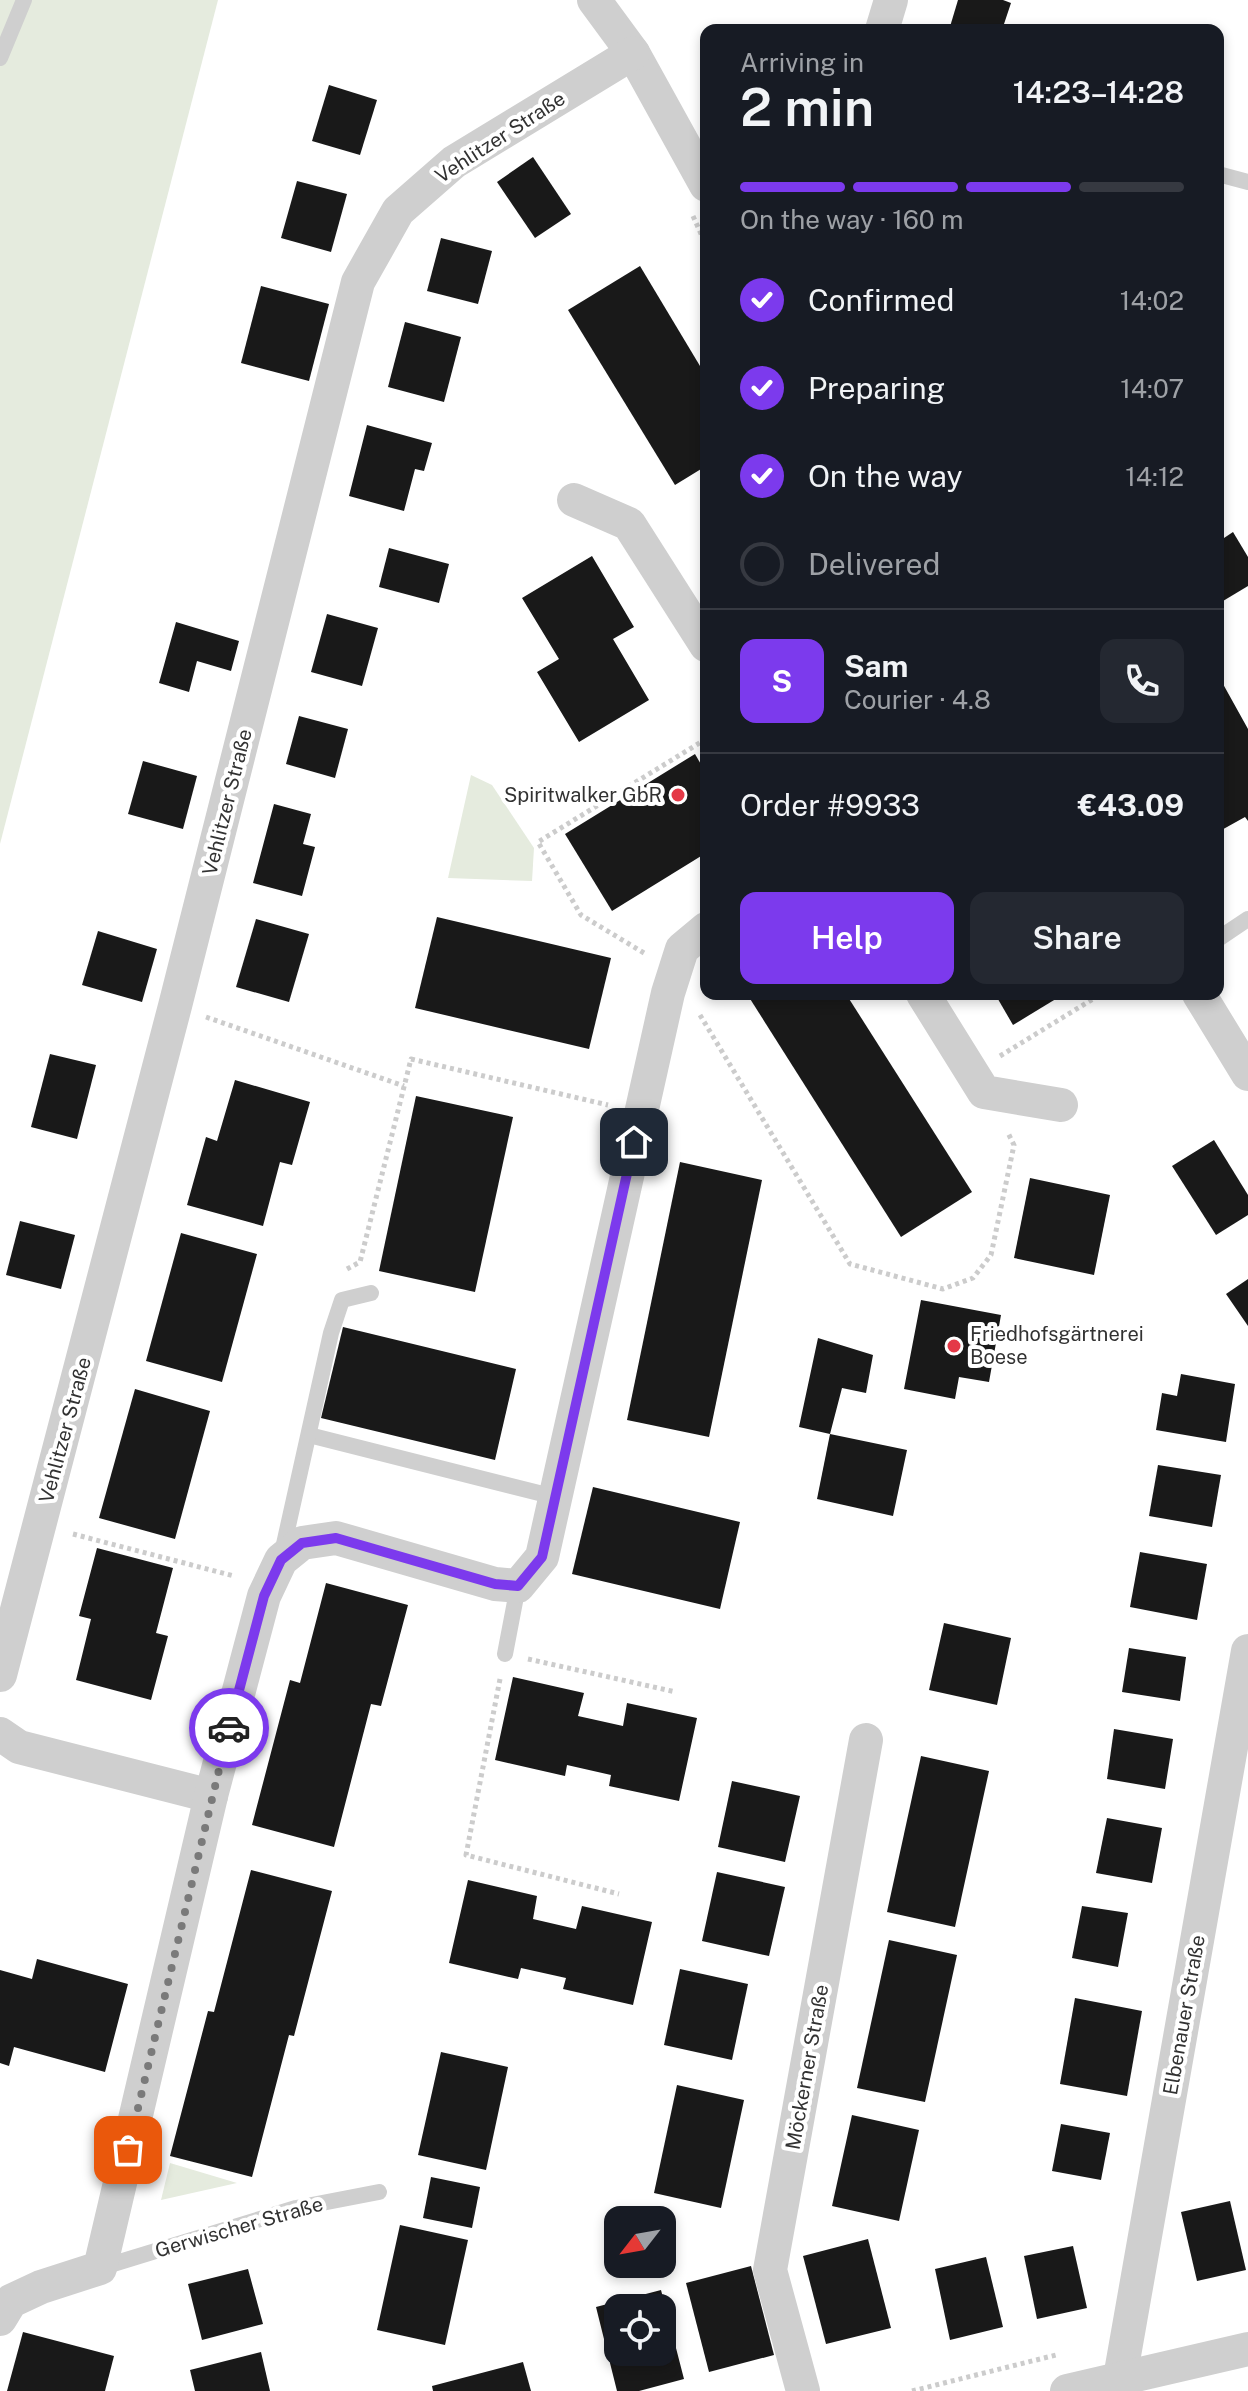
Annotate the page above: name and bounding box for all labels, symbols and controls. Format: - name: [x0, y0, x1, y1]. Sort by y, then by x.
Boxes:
- text: Arriving in: [740, 47, 864, 78]
- text: 14:23–14:28: [1013, 74, 1184, 110]
- text: 2 min: [740, 77, 874, 138]
- street label: Vehlitzer Straße: [431, 86, 569, 188]
- text: On the way · 160 m: [740, 204, 964, 235]
- icon: check: [740, 278, 784, 322]
- text: Confirmed: [808, 282, 954, 318]
- text: 14:02: [1120, 285, 1184, 316]
- icon: check: [740, 366, 784, 410]
- text: Preparing: [808, 370, 945, 406]
- text: 14:07: [1120, 373, 1184, 404]
- icon: check: [740, 454, 784, 498]
- text: On the way: [808, 458, 962, 494]
- text: 14:12: [1125, 461, 1184, 492]
- text: Delivered: [808, 546, 940, 582]
- button: phone: [1100, 639, 1184, 723]
- text: Sam: [844, 648, 908, 684]
- text: S: [772, 663, 792, 699]
- text: Courier · 4.8: [844, 684, 991, 715]
- street label: Vehlitzer Straße: [197, 726, 257, 878]
- place label: Spiritwalker GbR: [504, 783, 662, 807]
- marker: Spiritwalker GbR: [669, 786, 687, 804]
- text: Order #9933: [740, 787, 920, 823]
- text: €43.09: [1078, 787, 1184, 823]
- button: Help: [740, 892, 954, 984]
- button: Share: [970, 892, 1184, 984]
- pin: [600, 1108, 668, 1176]
- icon: home: [612, 1120, 656, 1164]
- place label: Friedhofsgärtnerei Boese: [970, 1322, 1144, 1369]
- marker: Friedhofsgärtnerei Boese: [945, 1337, 963, 1355]
- street label: Vehlitzer Straße: [34, 1354, 96, 1506]
- courier: [189, 1688, 269, 1768]
- icon: car: [207, 1706, 251, 1750]
- street label: Elbenauer Straße: [1158, 1933, 1210, 2097]
- street label: Möckerner Straße: [781, 1982, 833, 2152]
- pin: [94, 2116, 162, 2184]
- icon: bag: [106, 2128, 150, 2172]
- street label: Gerwischer Straße: [152, 2192, 326, 2262]
- north arrow: [604, 2206, 676, 2278]
- map controls: [604, 2206, 676, 2366]
- button: locate: [604, 2294, 676, 2366]

